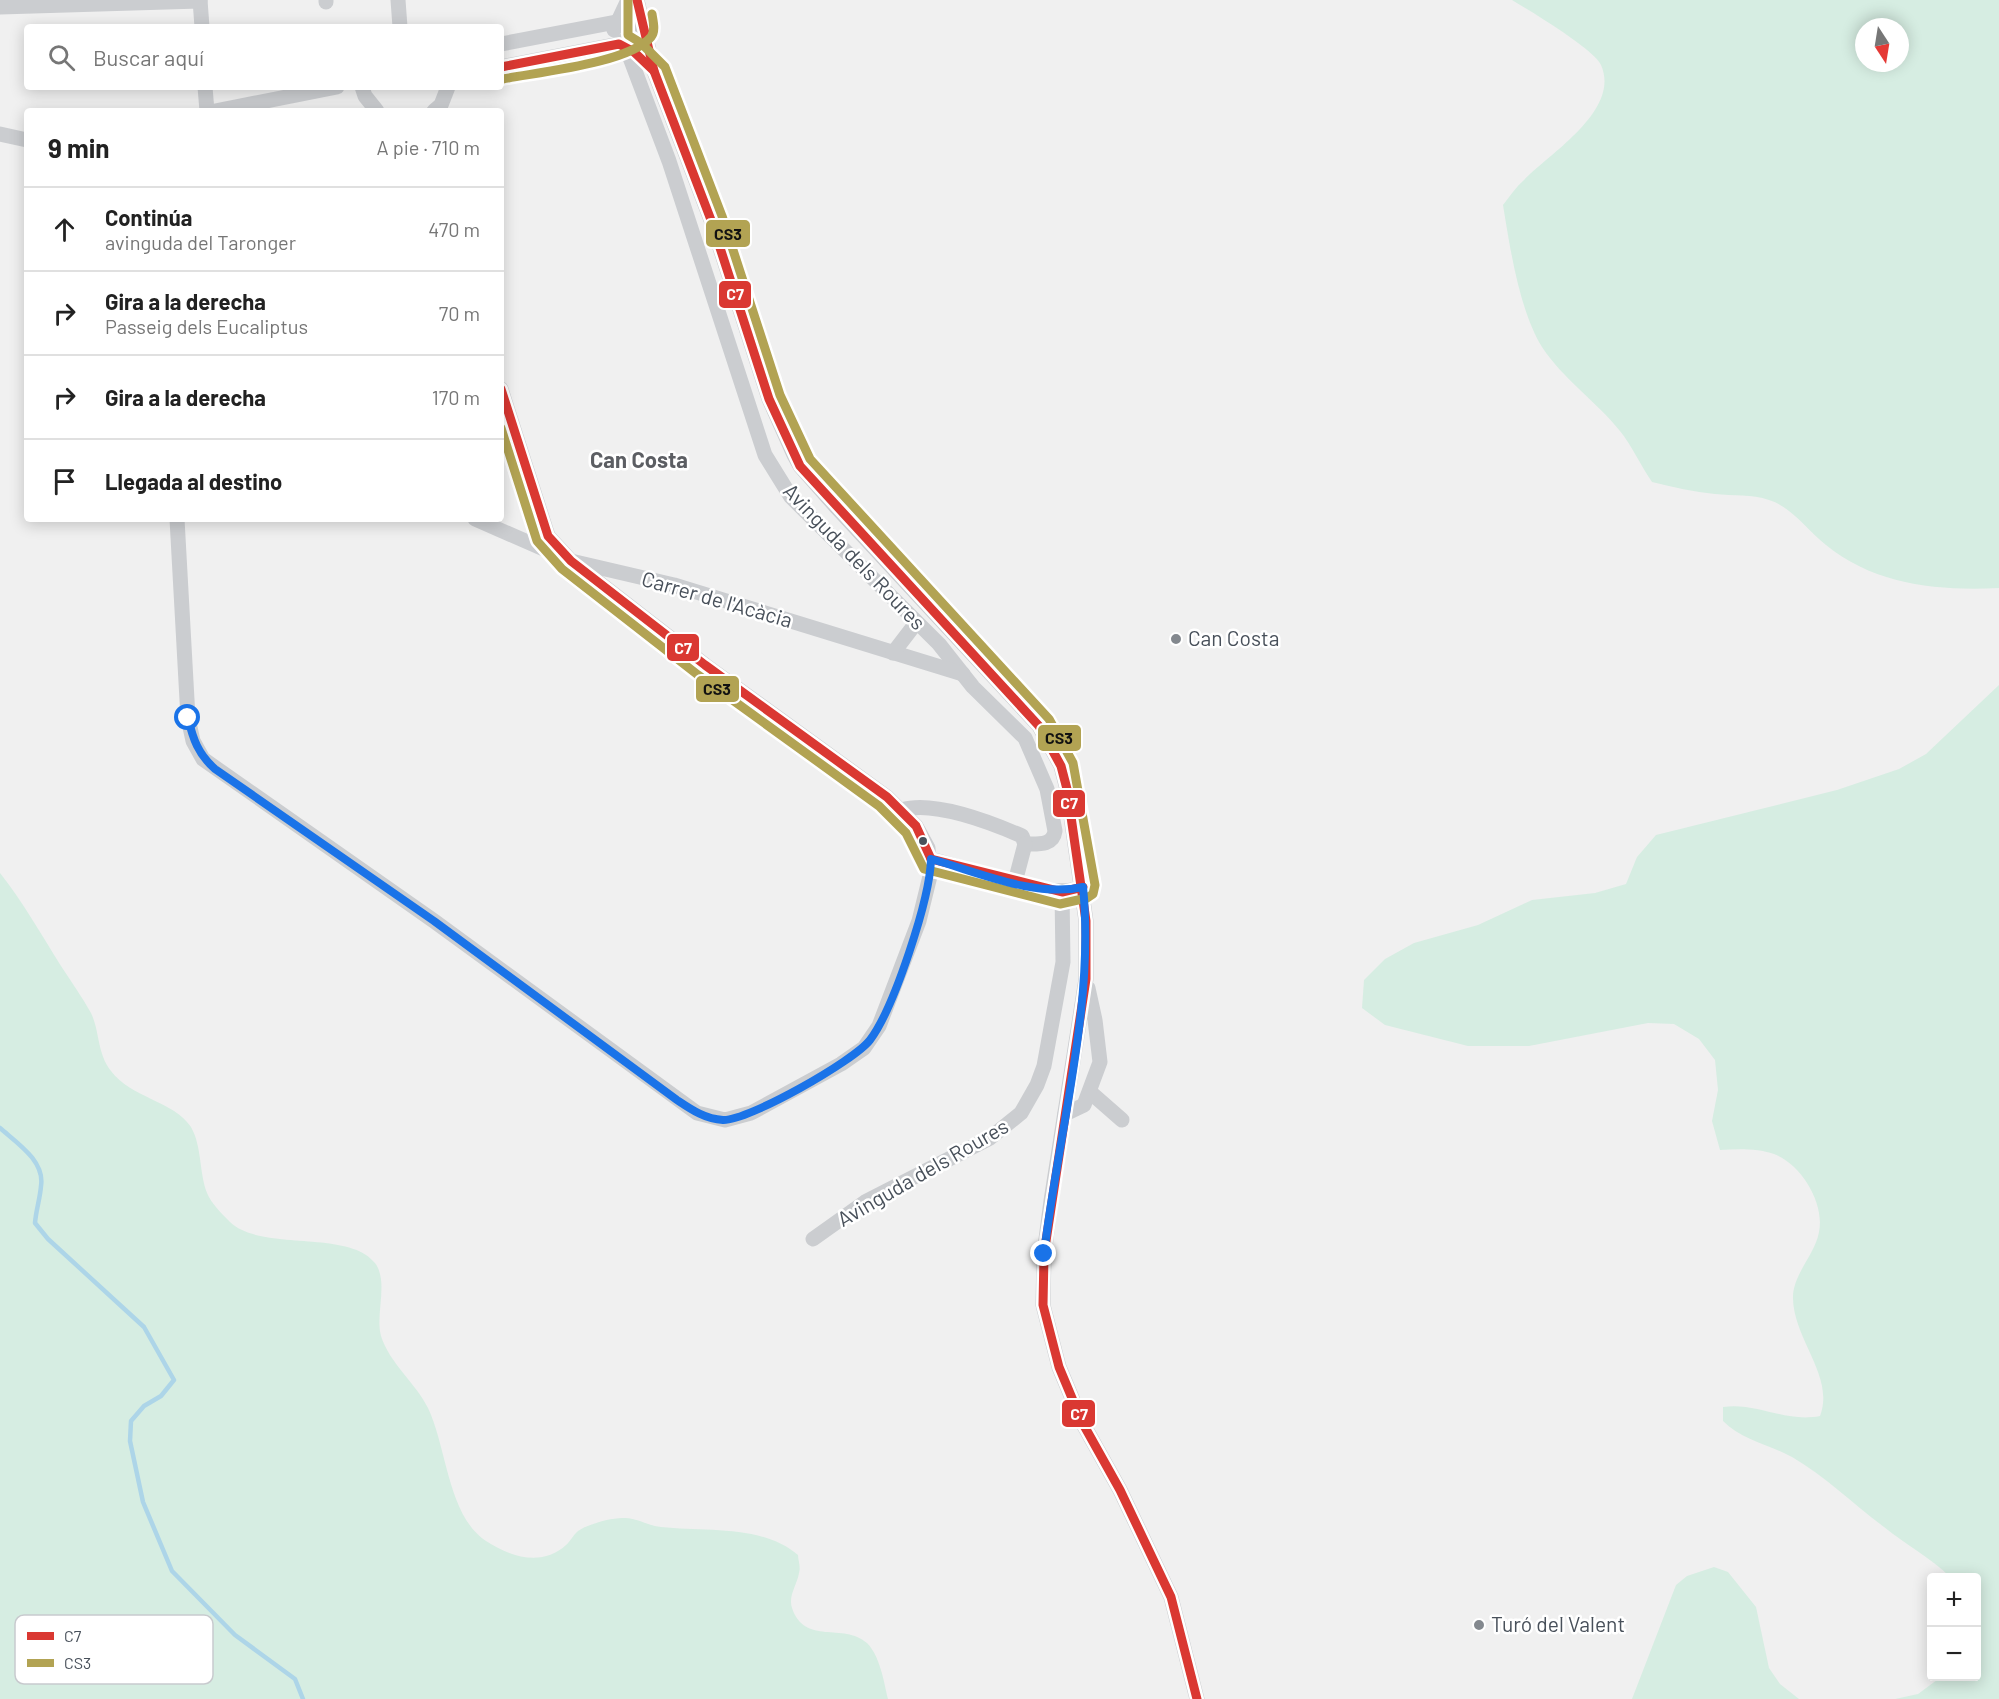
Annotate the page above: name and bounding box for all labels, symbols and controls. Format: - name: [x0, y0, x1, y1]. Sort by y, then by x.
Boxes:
- north arrow: [1855, 18, 1909, 72]
- search box: [24, 24, 504, 90]
- icon: search: [45, 41, 78, 74]
- text: Buscar aquí: [93, 44, 204, 70]
- text: 9 min: [48, 132, 110, 163]
- text: A pie · 710 m: [377, 135, 480, 159]
- text: Continúa: [105, 204, 192, 230]
- icon: ahead: [48, 213, 81, 246]
- text: 470 m: [428, 217, 480, 241]
- line badge: CS3: [705, 219, 751, 248]
- text: CS3: [714, 224, 742, 243]
- text: avinguda del Taronger: [105, 230, 296, 254]
- line badge: C7: [718, 280, 752, 309]
- text: C7: [726, 284, 744, 303]
- text: Gira a la derecha: [105, 288, 266, 314]
- icon: right: [48, 297, 81, 330]
- text: 70 m: [439, 301, 480, 325]
- text: Passeig dels Eucaliptus: [105, 314, 308, 338]
- icon: right: [48, 381, 81, 414]
- text: Gira a la derecha: [105, 384, 266, 410]
- text: 170 m: [432, 385, 480, 409]
- district label: Can Costa: [590, 446, 688, 472]
- icon: arrive: [48, 465, 81, 498]
- text: Llegada al destino: [105, 468, 282, 494]
- street label: Avinguda dels Roures: [779, 478, 931, 634]
- street label: Carrer de l'Acàcia: [639, 565, 796, 632]
- place label: Can Costa: [1188, 625, 1279, 650]
- marker: Can Costa: [1169, 632, 1183, 646]
- line badge: C7: [666, 633, 700, 662]
- text: C7: [674, 638, 692, 657]
- line badge: CS3: [695, 675, 740, 703]
- text: CS3: [703, 679, 731, 698]
- route start: [174, 704, 200, 730]
- line badge: CS3: [1037, 724, 1082, 752]
- text: CS3: [1045, 728, 1073, 747]
- line badge: C7: [1052, 789, 1086, 818]
- text: C7: [1060, 793, 1078, 812]
- unlabelled marker: [917, 835, 929, 847]
- street label: Avinguda dels Roures: [832, 1112, 1012, 1231]
- route end: [1030, 1240, 1056, 1266]
- line badge: C7: [1061, 1399, 1096, 1428]
- text: C7: [1070, 1404, 1088, 1423]
- map controls: [1927, 1573, 1981, 1681]
- button: +: [1927, 1573, 1981, 1627]
- place label: Turó del Valent: [1491, 1611, 1625, 1636]
- legend: [15, 1615, 213, 1684]
- marker: Turó del Valent: [1472, 1618, 1486, 1632]
- text: C7: [64, 1626, 82, 1645]
- button: −: [1927, 1627, 1981, 1681]
- text: CS3: [64, 1653, 91, 1672]

